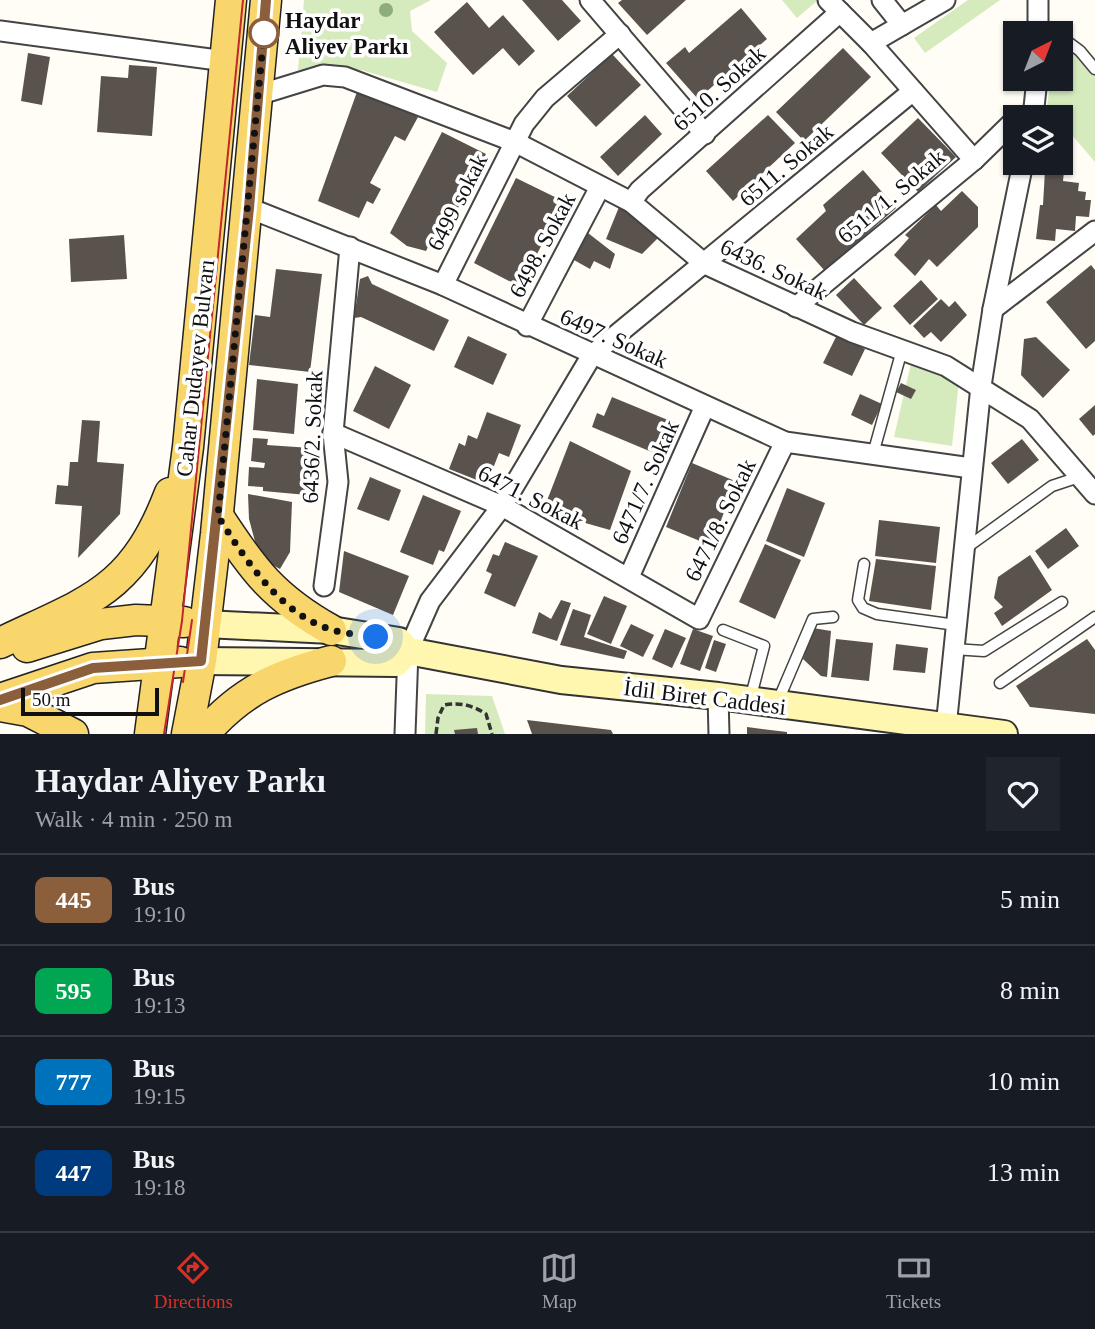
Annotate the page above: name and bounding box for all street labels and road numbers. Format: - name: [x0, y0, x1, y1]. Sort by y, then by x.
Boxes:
- street label: 6510. Sokak: [668, 40, 771, 136]
- street label: 6511. Sokak: [735, 119, 838, 212]
- street label: 6511/1. Sokak: [833, 144, 950, 248]
- street label: 6499 sokak: [422, 149, 493, 255]
- street label: 6498. Sokak: [504, 188, 581, 302]
- street label: 6436. Sokak: [716, 234, 832, 305]
- street label: Cahar Dudayev Bulvarı: [172, 258, 219, 478]
- street label: 6497. Sokak: [556, 304, 672, 373]
- street label: 6436/2. Sokak: [298, 370, 327, 504]
- street label: 6471/7. Sokak: [607, 416, 684, 548]
- street label: 6471/8. Sokak: [680, 455, 761, 585]
- street label: 6471. Sokak: [474, 460, 588, 535]
- street label: İdil Biret Caddesi: [622, 675, 788, 720]

